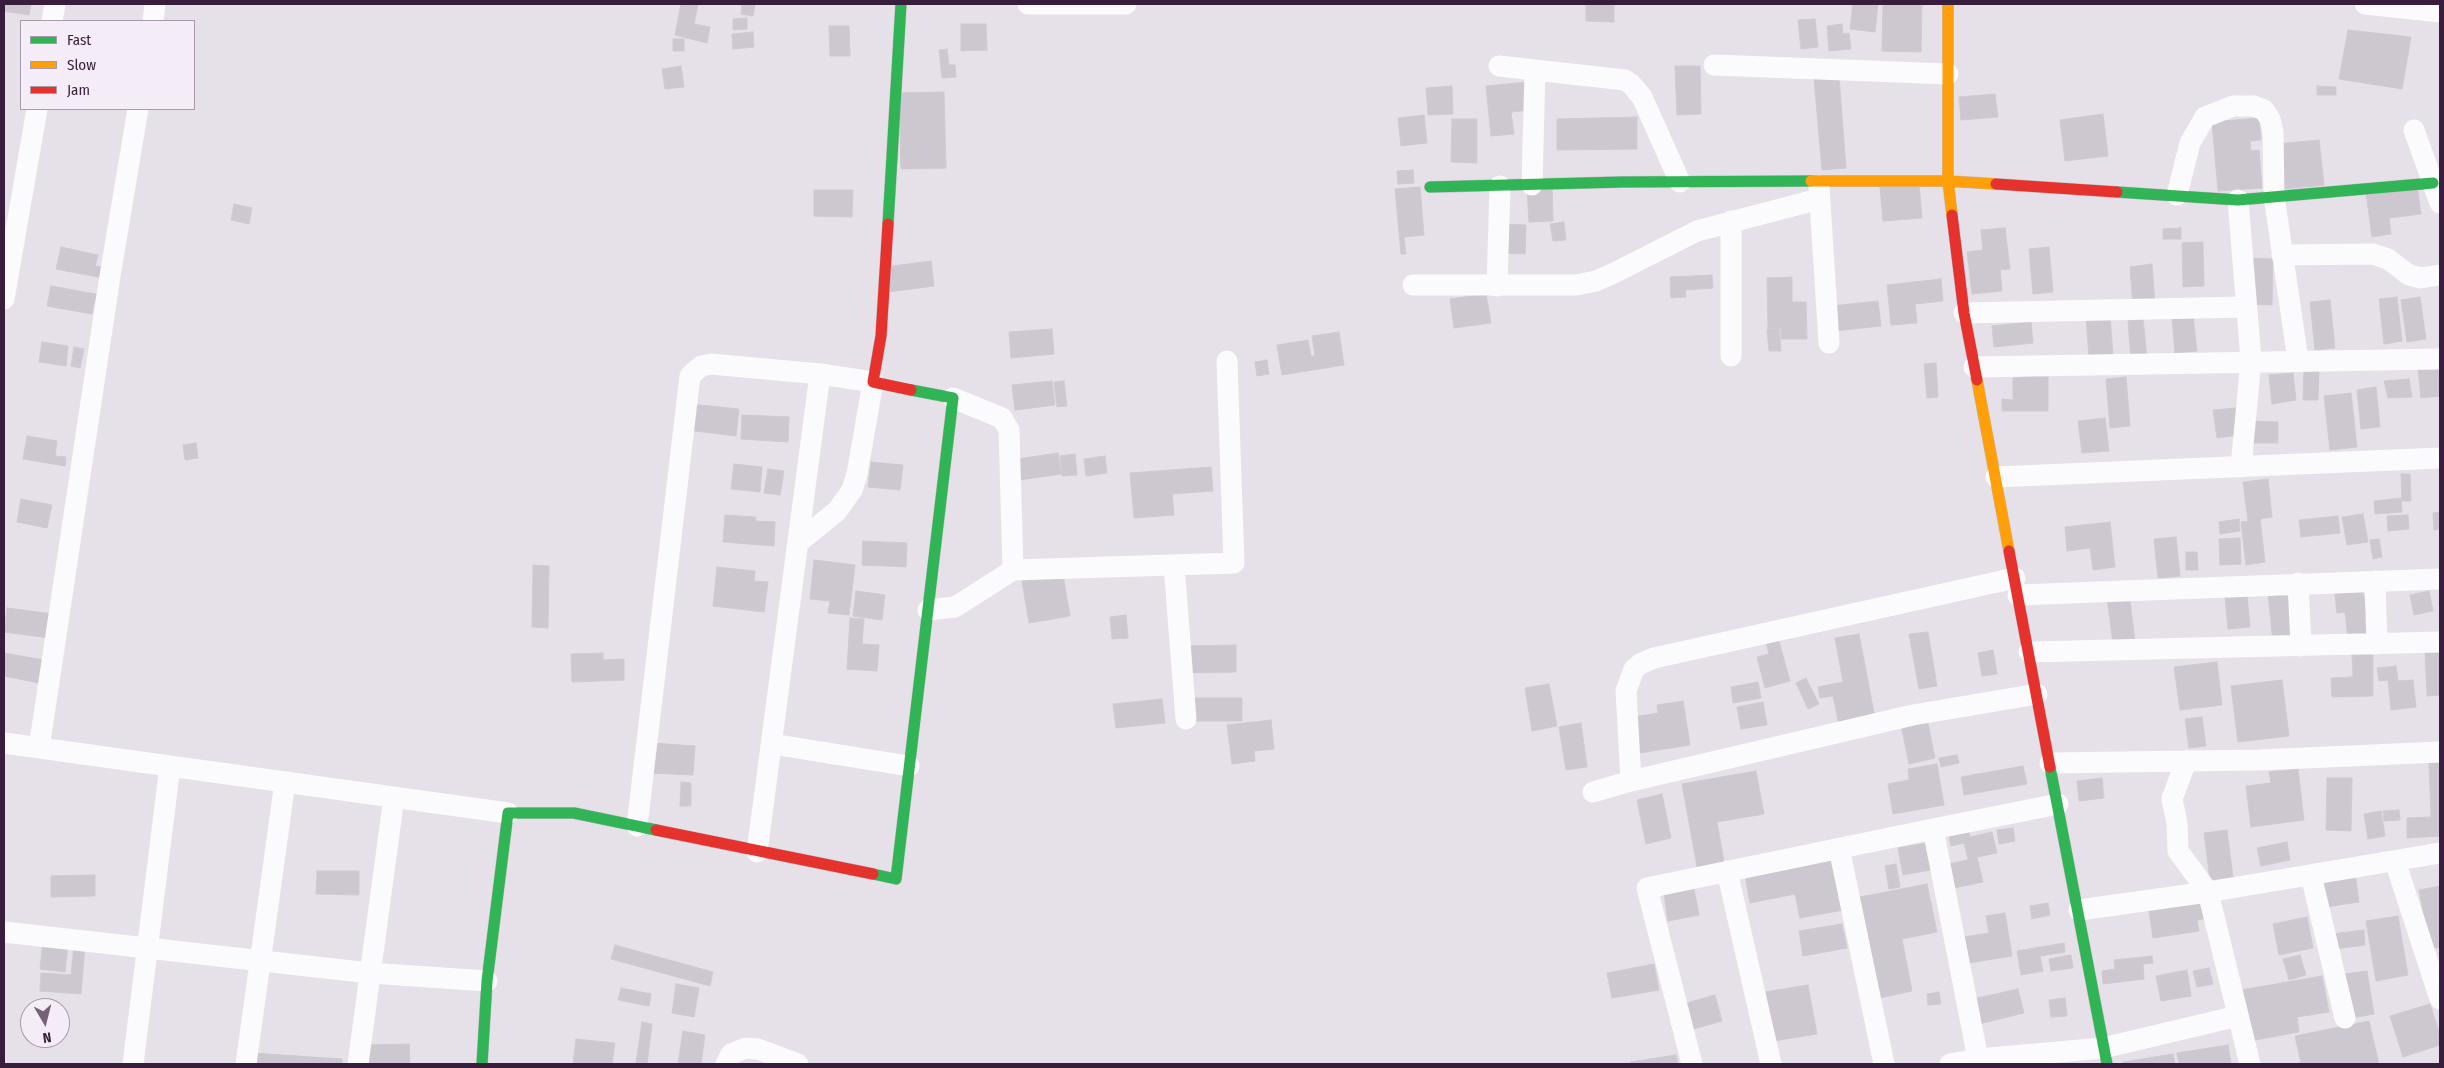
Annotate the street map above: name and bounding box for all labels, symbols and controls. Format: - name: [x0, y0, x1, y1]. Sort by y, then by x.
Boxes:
- legend: [20, 20, 195, 110]
- text: Fast: [67, 31, 91, 49]
- text: Slow: [67, 56, 96, 74]
- text: Jam: [67, 81, 90, 99]
- north arrow: [20, 998, 70, 1048]
- text: N: [42, 1028, 52, 1046]

